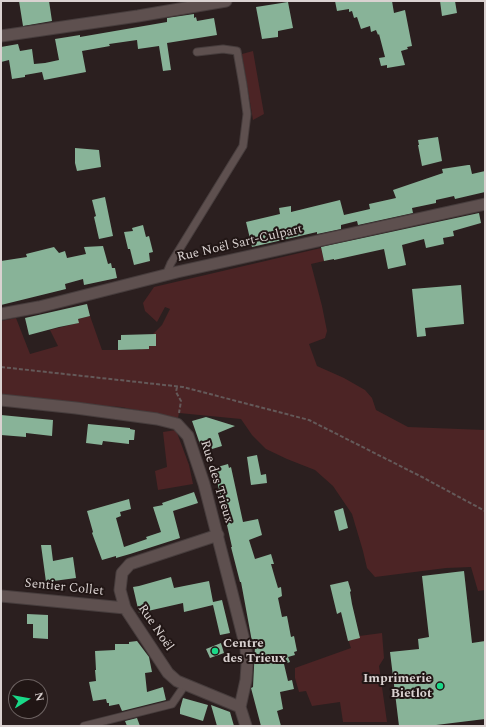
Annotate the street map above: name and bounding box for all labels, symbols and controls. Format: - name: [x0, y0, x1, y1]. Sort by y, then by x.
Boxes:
- street label: Rue Noël Sart-Culpart: [176, 222, 304, 266]
- street label: Rue des Trieux: [196, 439, 236, 525]
- street label: Sentier Collet: [24, 576, 104, 600]
- street label: Rue Noël: [134, 602, 176, 654]
- place label: Centre des Trieux: [223, 636, 286, 667]
- marker: Centre des Trieux: [210, 646, 220, 656]
- place label: Imprimerie Bietlot: [363, 671, 432, 702]
- north arrow: [8, 679, 48, 719]
- marker: Imprimerie Bietlot: [435, 681, 445, 691]
- text: N: [30, 691, 48, 703]

